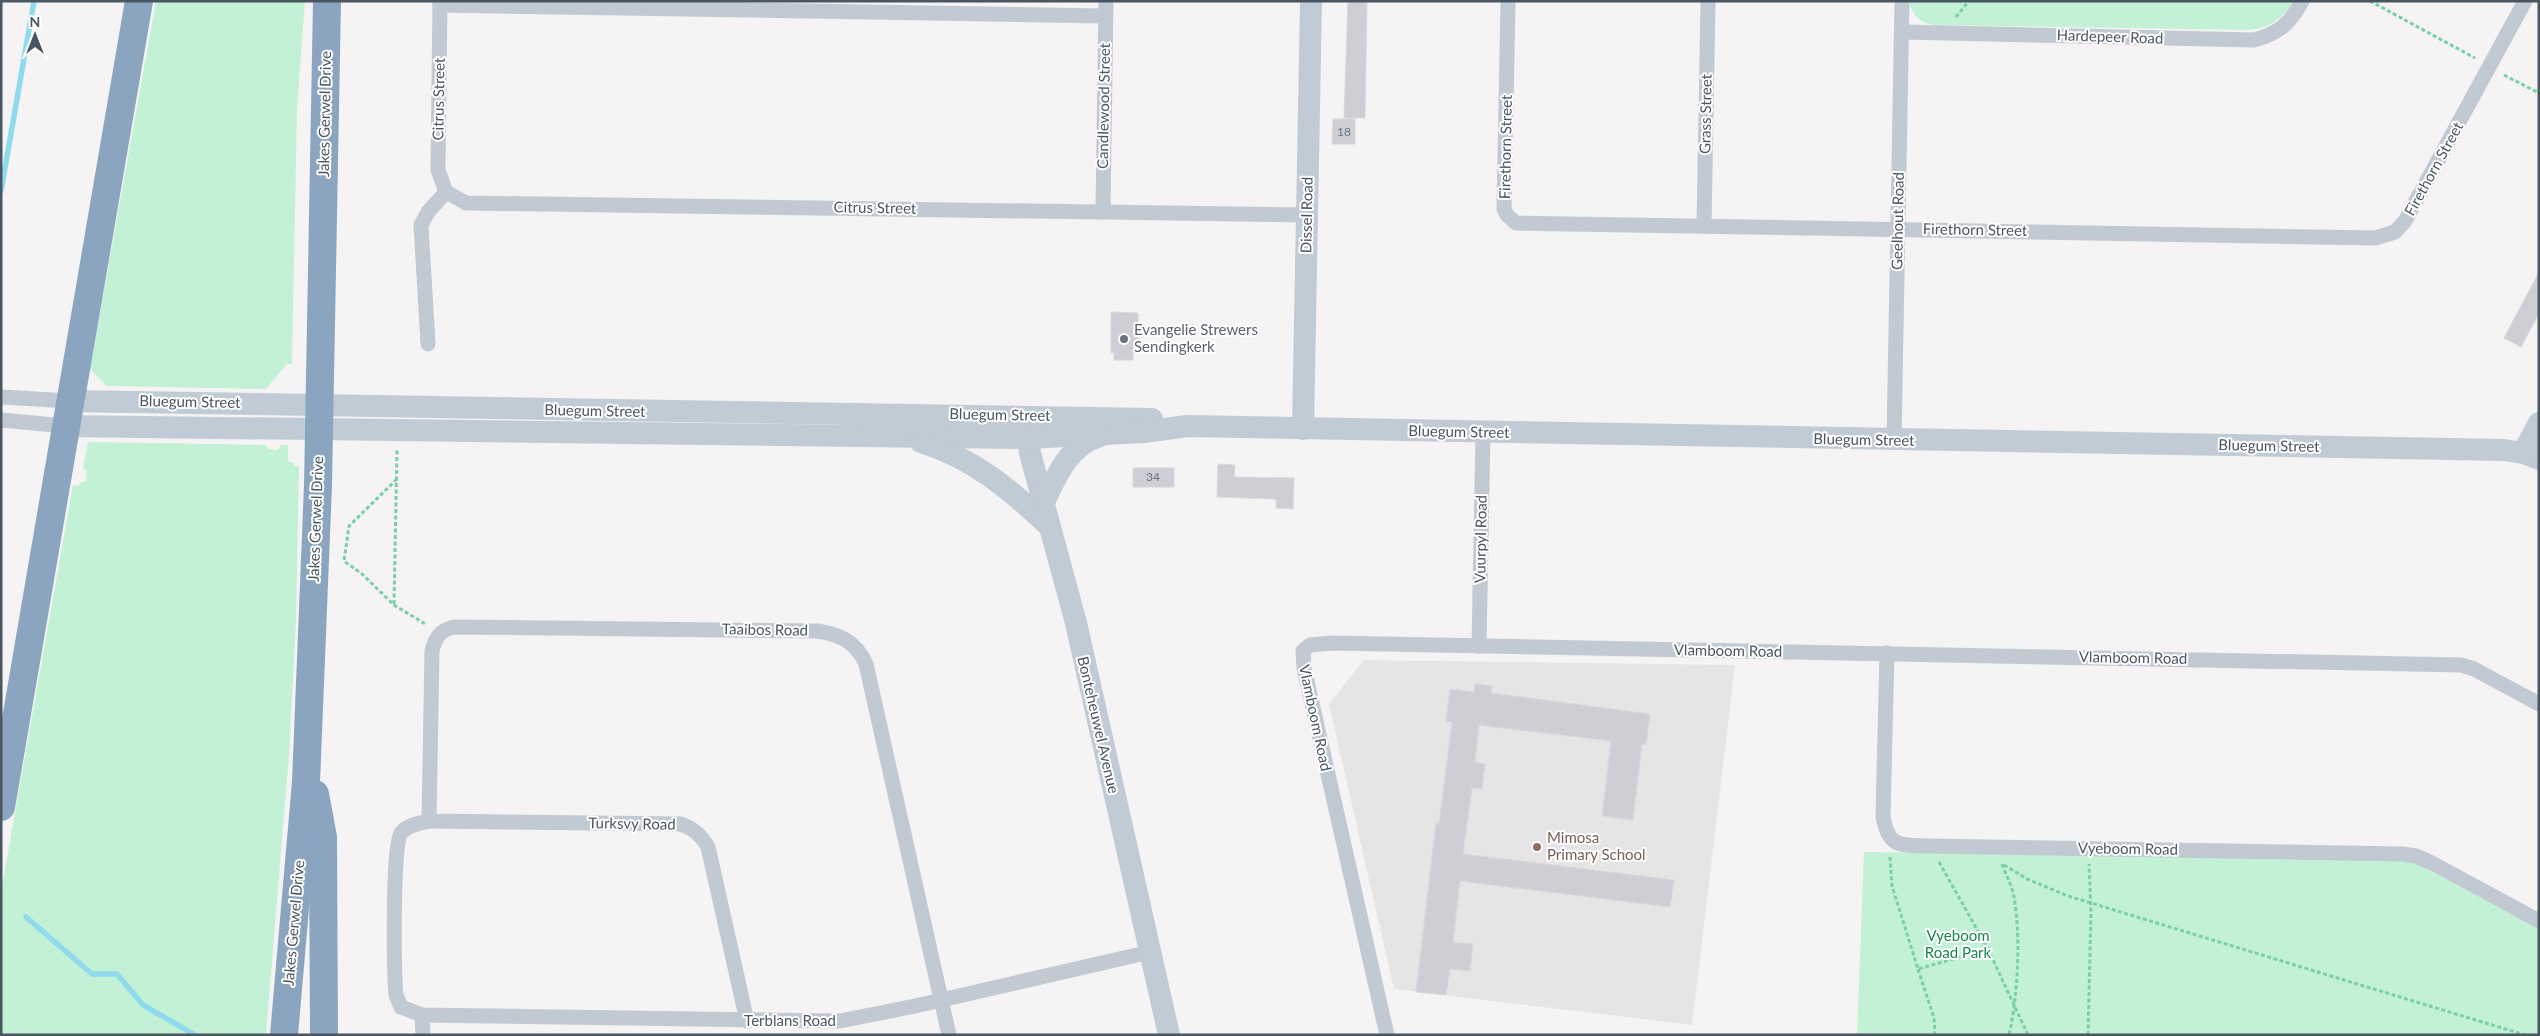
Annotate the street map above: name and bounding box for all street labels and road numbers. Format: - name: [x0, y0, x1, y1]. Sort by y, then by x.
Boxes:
- street label: Hardepeer Road: [2056, 25, 2164, 47]
- street label: Candlewood Street: [1093, 42, 1113, 169]
- street label: Jakes Gerwel Drive: [314, 51, 334, 177]
- street label: Citrus Street: [428, 57, 448, 140]
- street label: Grass Street: [1695, 73, 1715, 154]
- street label: Firethorn Street: [1495, 94, 1515, 199]
- street label: Firethorn Street: [2400, 118, 2467, 219]
- street label: Geelhout Road: [1887, 172, 1907, 270]
- street label: Dissel Road: [1296, 177, 1316, 253]
- street label: Citrus Street: [834, 197, 917, 217]
- street label: Firethorn Street: [1923, 219, 2028, 239]
- street label: Bluegum Street: [139, 391, 241, 411]
- street label: Bluegum Street: [544, 400, 646, 420]
- street label: Bluegum Street: [949, 404, 1051, 424]
- street label: Bluegum Street: [1408, 421, 1510, 441]
- street label: Bluegum Street: [1813, 429, 1915, 449]
- street label: Bluegum Street: [2218, 435, 2320, 455]
- street label: Jakes Gerwel Drive: [304, 456, 326, 582]
- street label: Vuurpyl Road: [1470, 495, 1490, 583]
- street label: Taaibos Road: [722, 619, 808, 639]
- street label: Vlamboom Road: [1674, 640, 1782, 660]
- street label: Vlamboom Road: [2079, 647, 2187, 667]
- street label: Bonteheuwel Avenue: [1074, 654, 1124, 795]
- street label: Vlamboom Road: [1296, 663, 1336, 773]
- street label: Turksvy Road: [588, 813, 676, 833]
- street label: Vyeboom Road: [2078, 838, 2178, 858]
- street label: Jakes Gerwel Drive: [279, 859, 307, 986]
- street label: Terblans Road: [744, 1011, 836, 1029]

